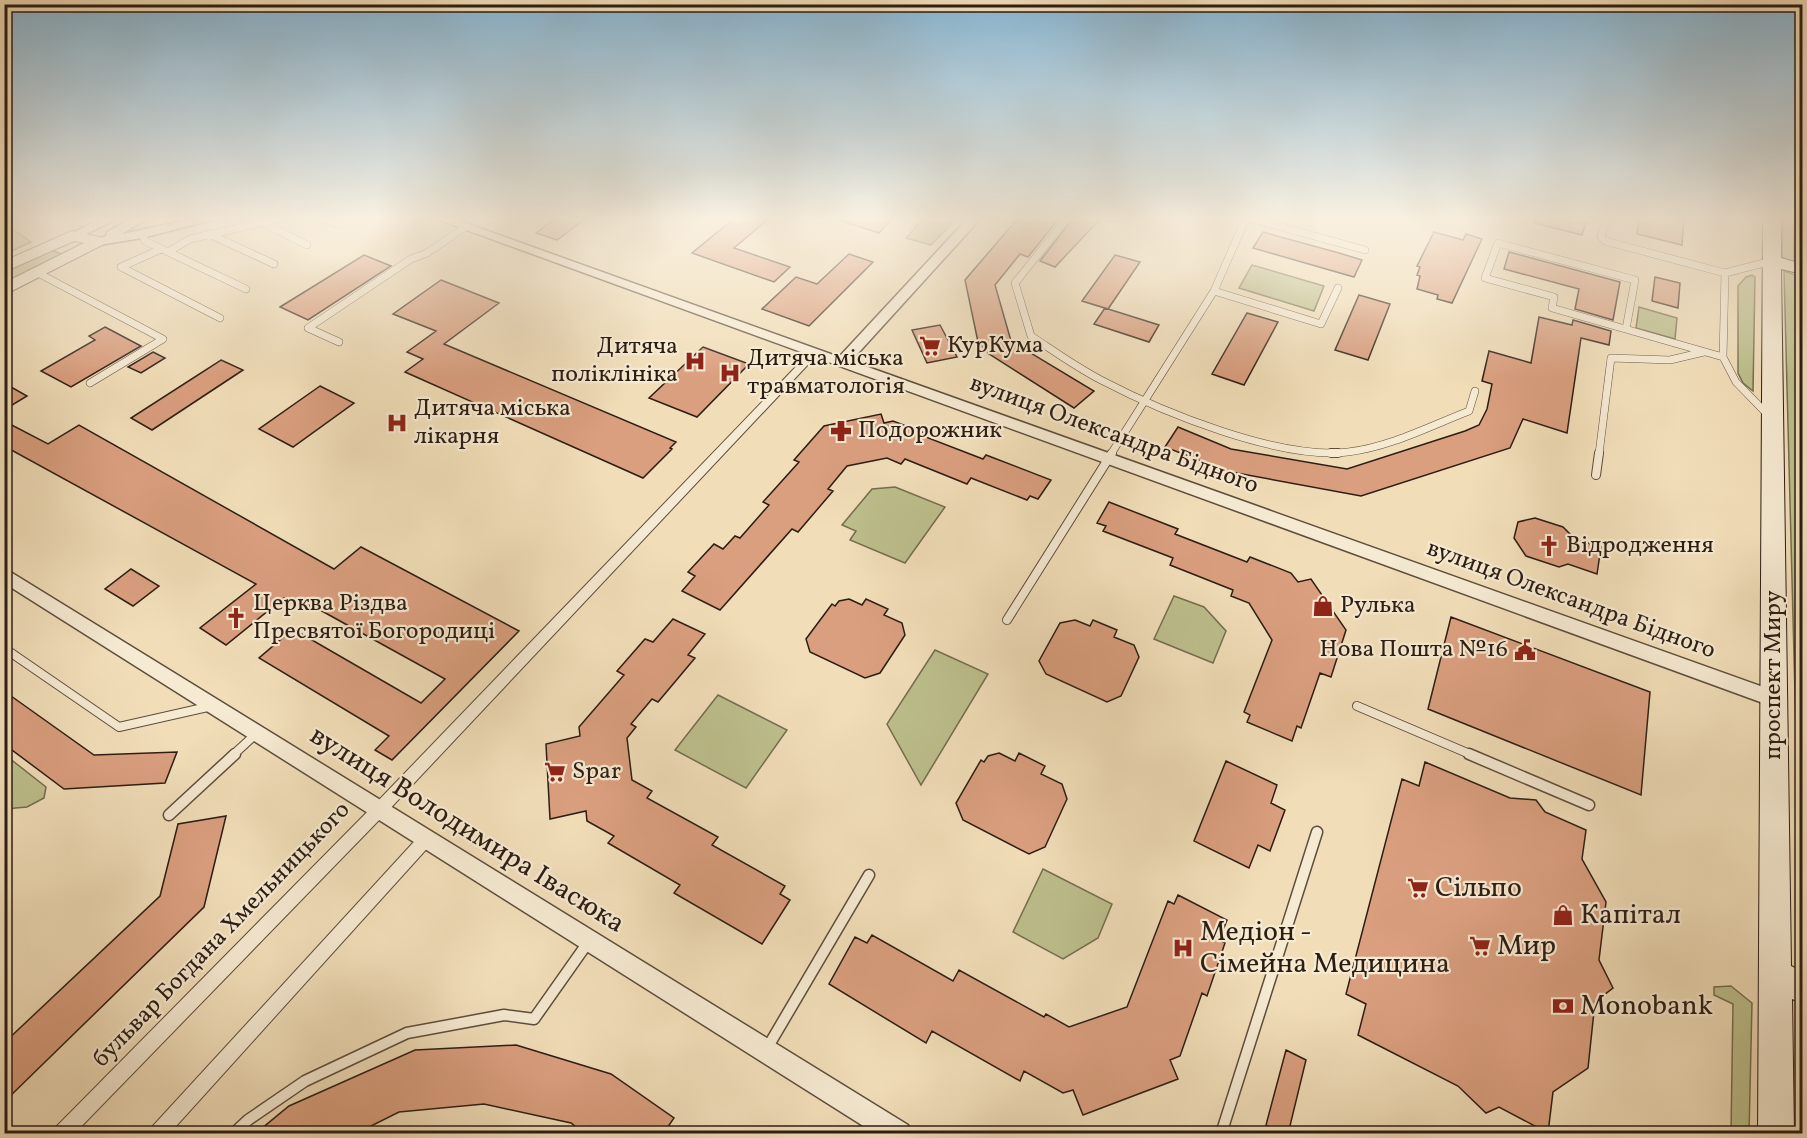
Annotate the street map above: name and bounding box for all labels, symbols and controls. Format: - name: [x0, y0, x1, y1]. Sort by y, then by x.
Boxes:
- place label: КурКума: [947, 329, 1044, 363]
- place label: Дитяча поліклініка: [551, 330, 678, 392]
- supermarket icon: КурКума: [918, 334, 942, 358]
- place label: Дитяча міська травматологія: [747, 342, 905, 404]
- hospital icon: Дитяча поліклініка: [683, 349, 707, 373]
- hospital icon: Дитяча міська травматологія: [718, 361, 742, 385]
- street label: вулиця Олександра Бідного: [965, 367, 1263, 503]
- place label: Дитяча міська лікарня: [414, 392, 571, 454]
- hospital icon: Дитяча міська лікарня: [385, 411, 409, 435]
- place label: Подорожник: [858, 414, 1002, 448]
- pharmacy icon: Подорожник: [829, 419, 853, 443]
- place label: Відродження: [1566, 529, 1714, 563]
- street label: вулиця Олександра Бідного: [1422, 532, 1720, 668]
- church icon: Відродження: [1537, 534, 1561, 558]
- place label: Церква Різдва Пресвятої Богородиці: [253, 587, 495, 649]
- place label: Рулька: [1340, 589, 1416, 623]
- street label: проспект Миру: [1757, 590, 1791, 760]
- shop icon: Рулька: [1311, 594, 1335, 618]
- church icon: Церква Різдва Пресвятої Богородиці: [224, 606, 248, 630]
- place label: Нова Пошта №16: [1320, 633, 1508, 667]
- public building icon: Нова Пошта №16: [1513, 638, 1537, 662]
- street label: вулиця Володимира Івасюка: [302, 717, 632, 943]
- place label: Spar: [572, 755, 621, 789]
- supermarket icon: Spar: [543, 760, 567, 784]
- street label: бульвар Богдана Хмельницького: [85, 794, 359, 1076]
- place label: Сільпо: [1435, 869, 1522, 908]
- supermarket icon: Сільпо: [1406, 876, 1430, 900]
- place label: Капітал: [1580, 896, 1681, 935]
- shop icon: Капітал: [1551, 903, 1575, 927]
- place label: Медіон - Сімейна Медицина: [1200, 913, 1450, 984]
- place label: Мир: [1497, 927, 1556, 966]
- supermarket icon: Мир: [1468, 934, 1492, 958]
- hospital icon: Медіон - Сімейна Медицина: [1171, 936, 1195, 960]
- place label: Monobank: [1580, 987, 1713, 1026]
- bank icon: Monobank: [1551, 994, 1575, 1018]

